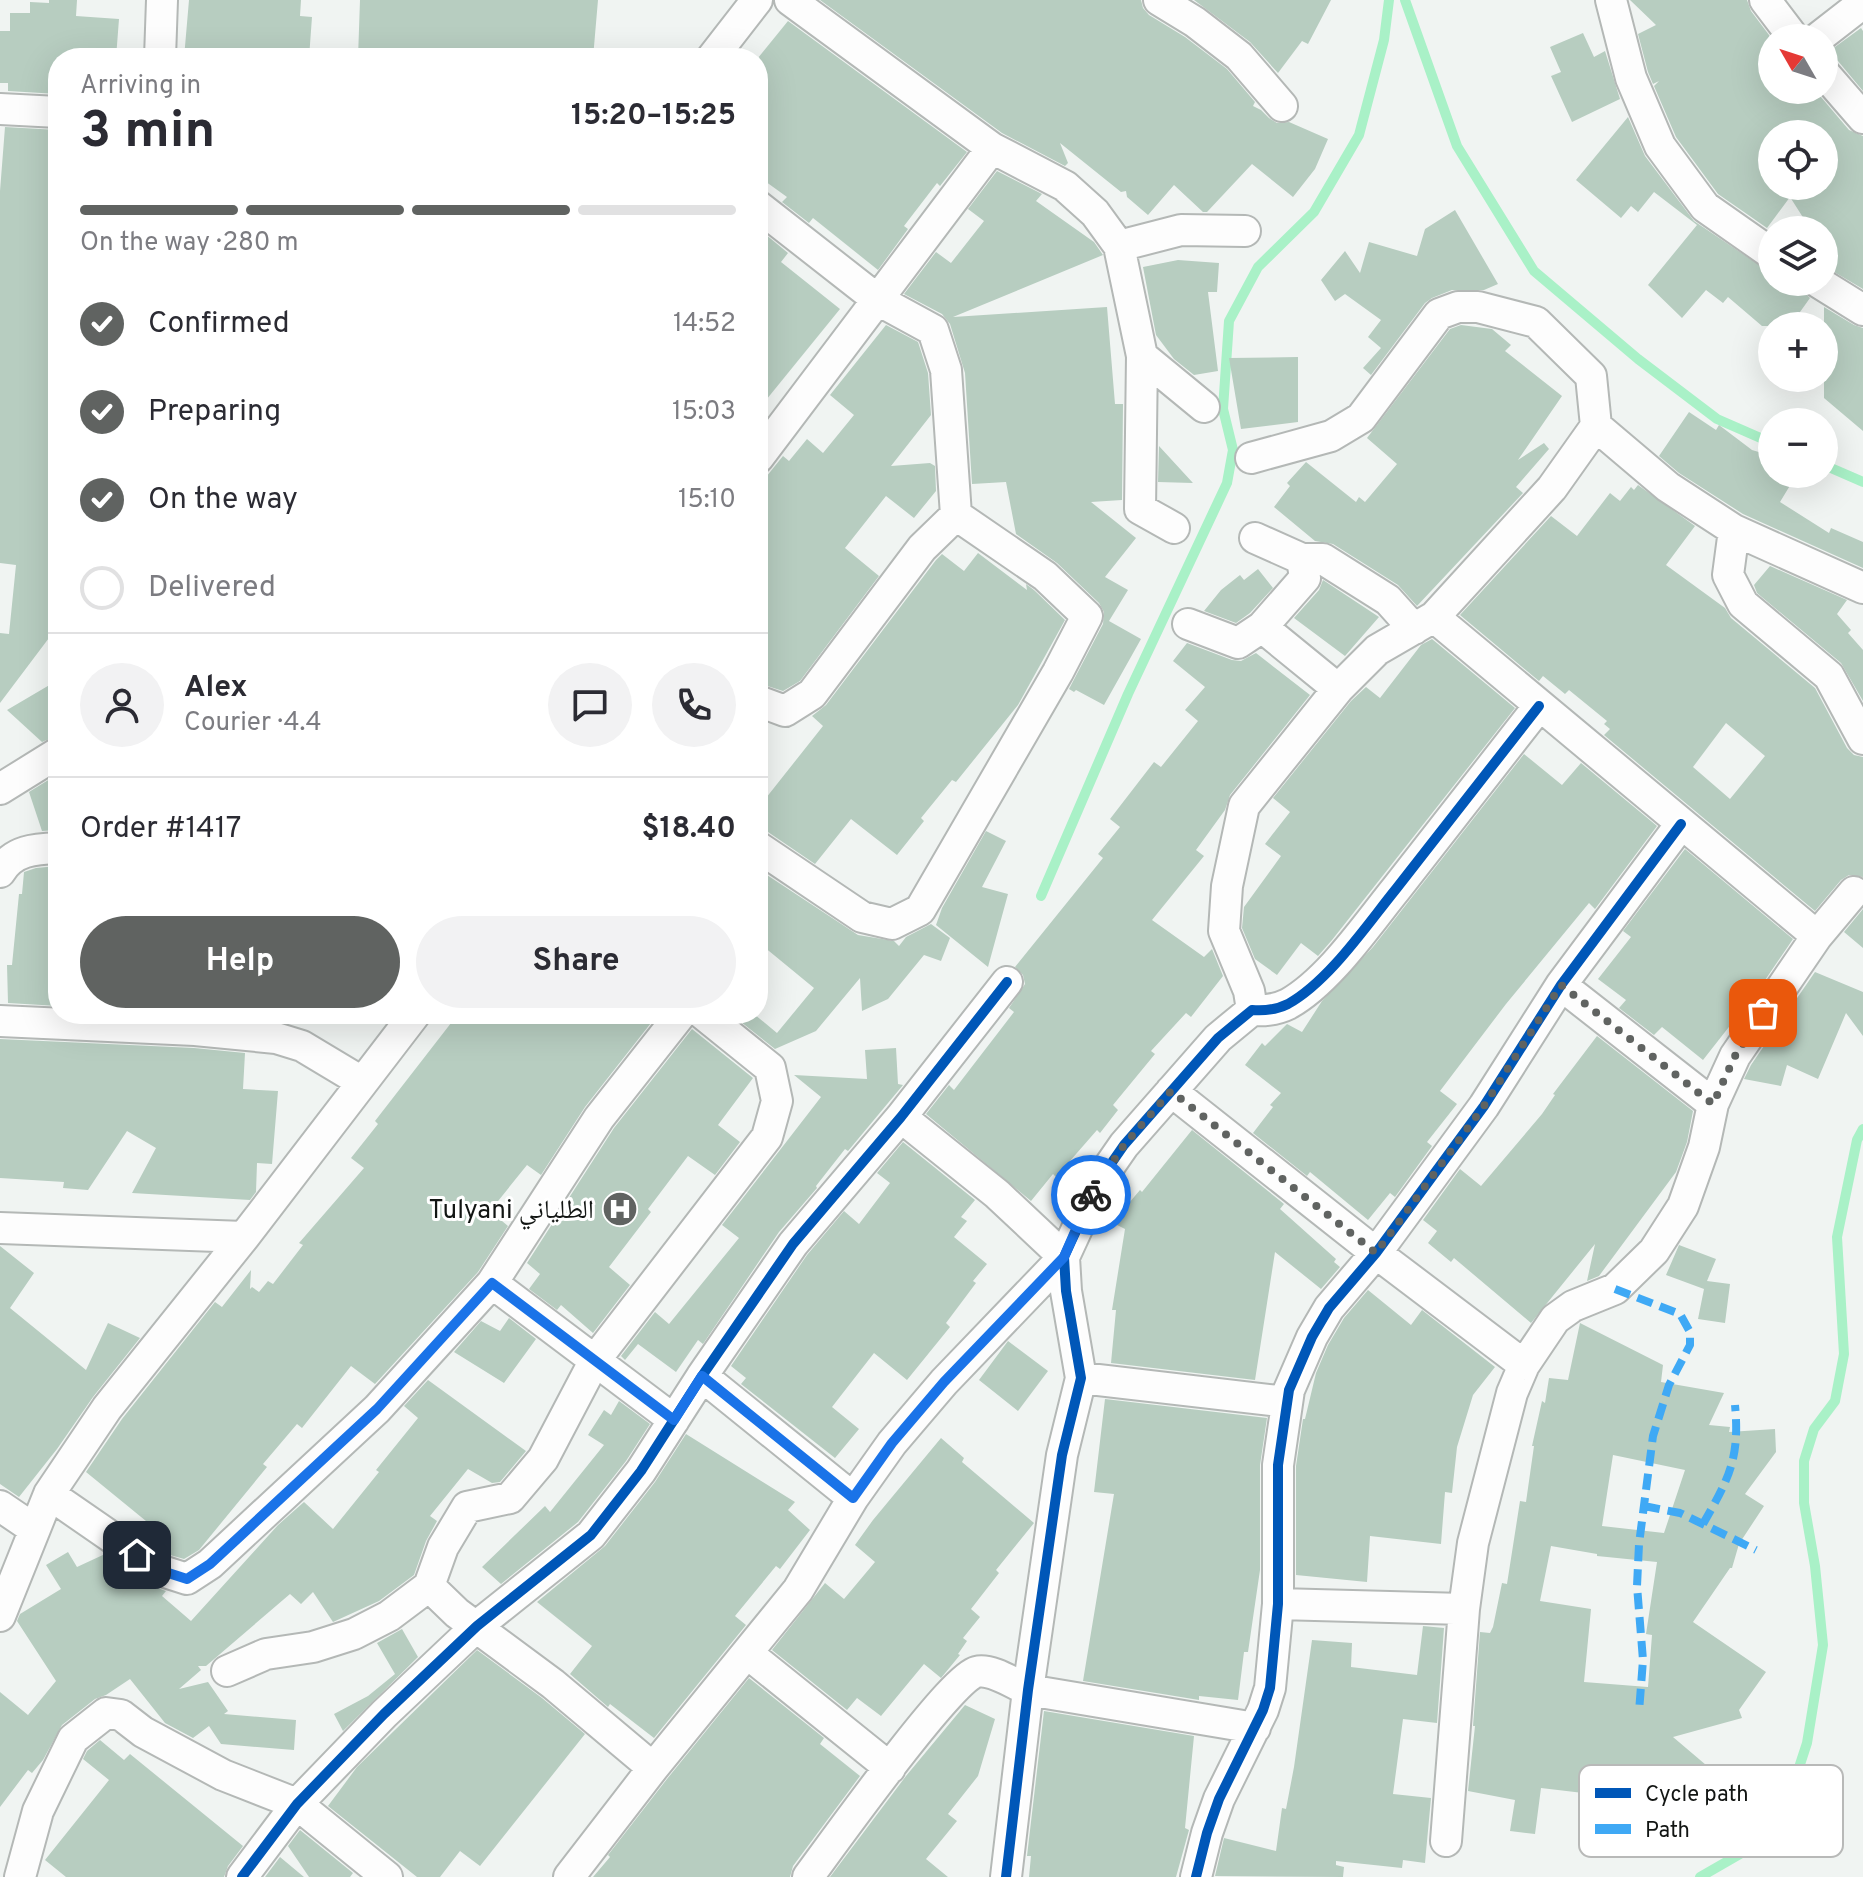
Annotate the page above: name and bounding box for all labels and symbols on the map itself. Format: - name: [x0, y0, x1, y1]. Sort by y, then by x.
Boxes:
- north arrow: [1758, 24, 1838, 104]
- pin: [1729, 979, 1797, 1047]
- courier: [1051, 1155, 1131, 1235]
- hospital icon: Tulyani الطلياني: [601, 1190, 639, 1228]
- place label: Tulyani الطلياني: [428, 1195, 594, 1230]
- pin: [103, 1521, 171, 1589]
- legend: [1579, 1765, 1843, 1857]
- text: Cycle path: [1645, 1782, 1749, 1809]
- text: Path: [1645, 1818, 1690, 1845]

